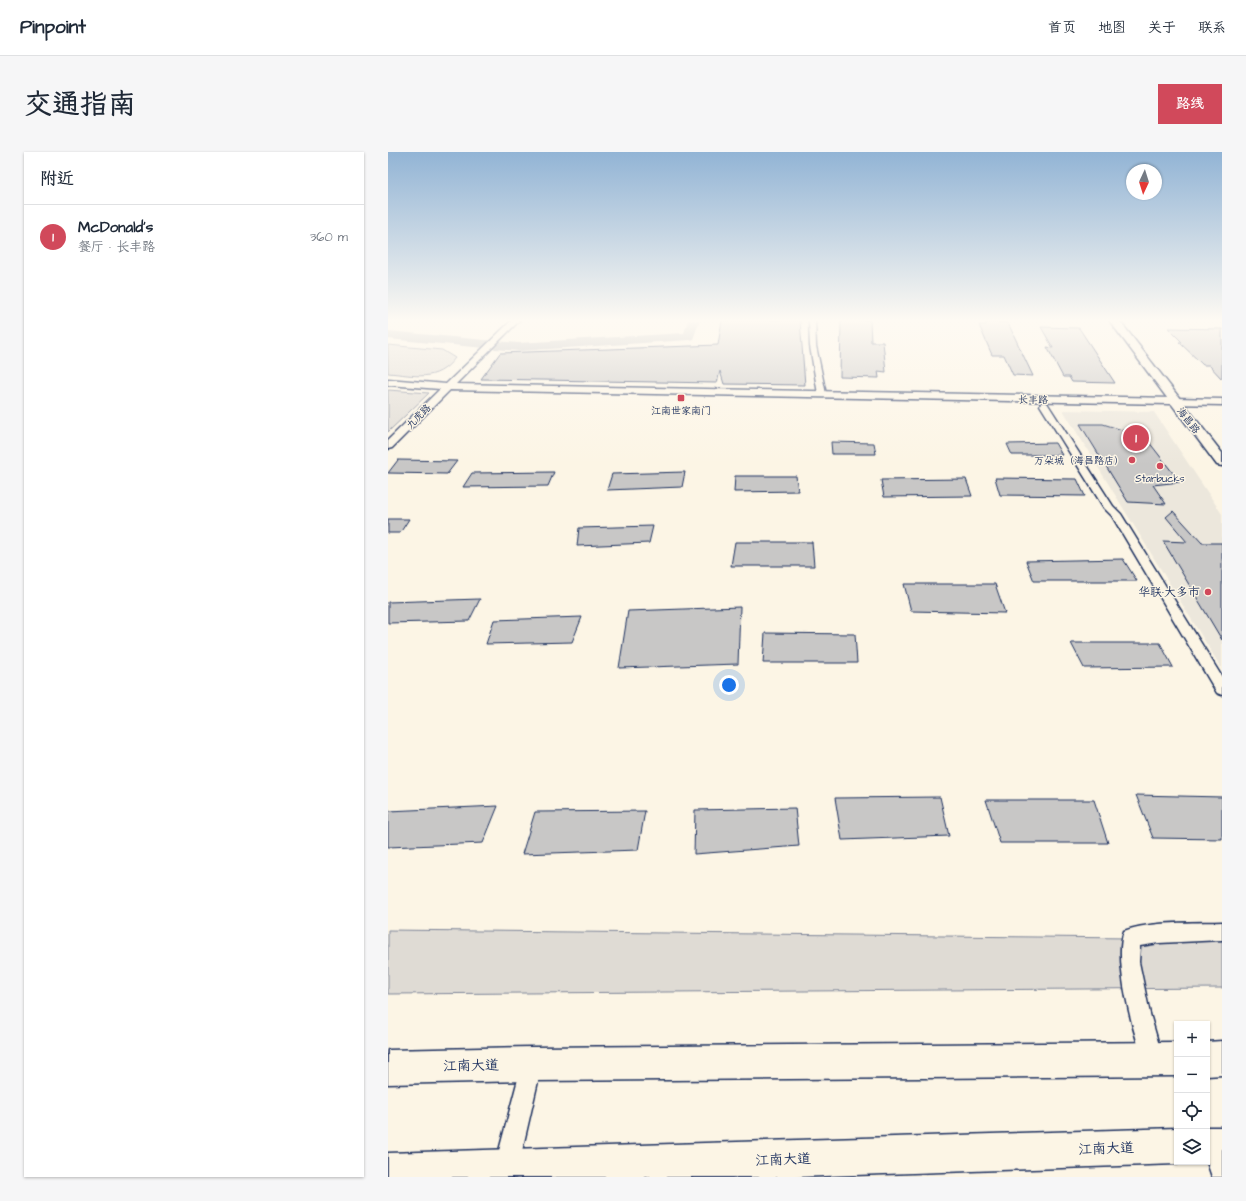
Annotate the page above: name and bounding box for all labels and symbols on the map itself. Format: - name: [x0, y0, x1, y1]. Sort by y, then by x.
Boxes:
- north arrow: [1126, 164, 1162, 200]
- marker: 江南世家南门: [676, 393, 686, 403]
- street label: 长丰路: [1018, 393, 1048, 407]
- street label: 九虎路: [403, 401, 434, 432]
- place label: 江南世家南门: [651, 404, 711, 418]
- street label: 海昌路: [1173, 404, 1203, 437]
- pin: 1: [1123, 423, 1149, 453]
- place label: 万朵城（海昌路店）: [1034, 454, 1124, 468]
- marker: 万朵城（海昌路店）: [1127, 455, 1137, 465]
- marker: Starbucks: [1155, 461, 1165, 471]
- place label: Starbucks: [1135, 472, 1185, 486]
- place label: 华联·大多市: [1138, 584, 1200, 601]
- marker: 华联·大多市: [1203, 587, 1213, 597]
- your location: [719, 675, 739, 695]
- street label: 江南大道: [443, 1056, 499, 1076]
- street label: 江南大道: [1078, 1138, 1134, 1160]
- street label: 江南大道: [755, 1149, 811, 1171]

